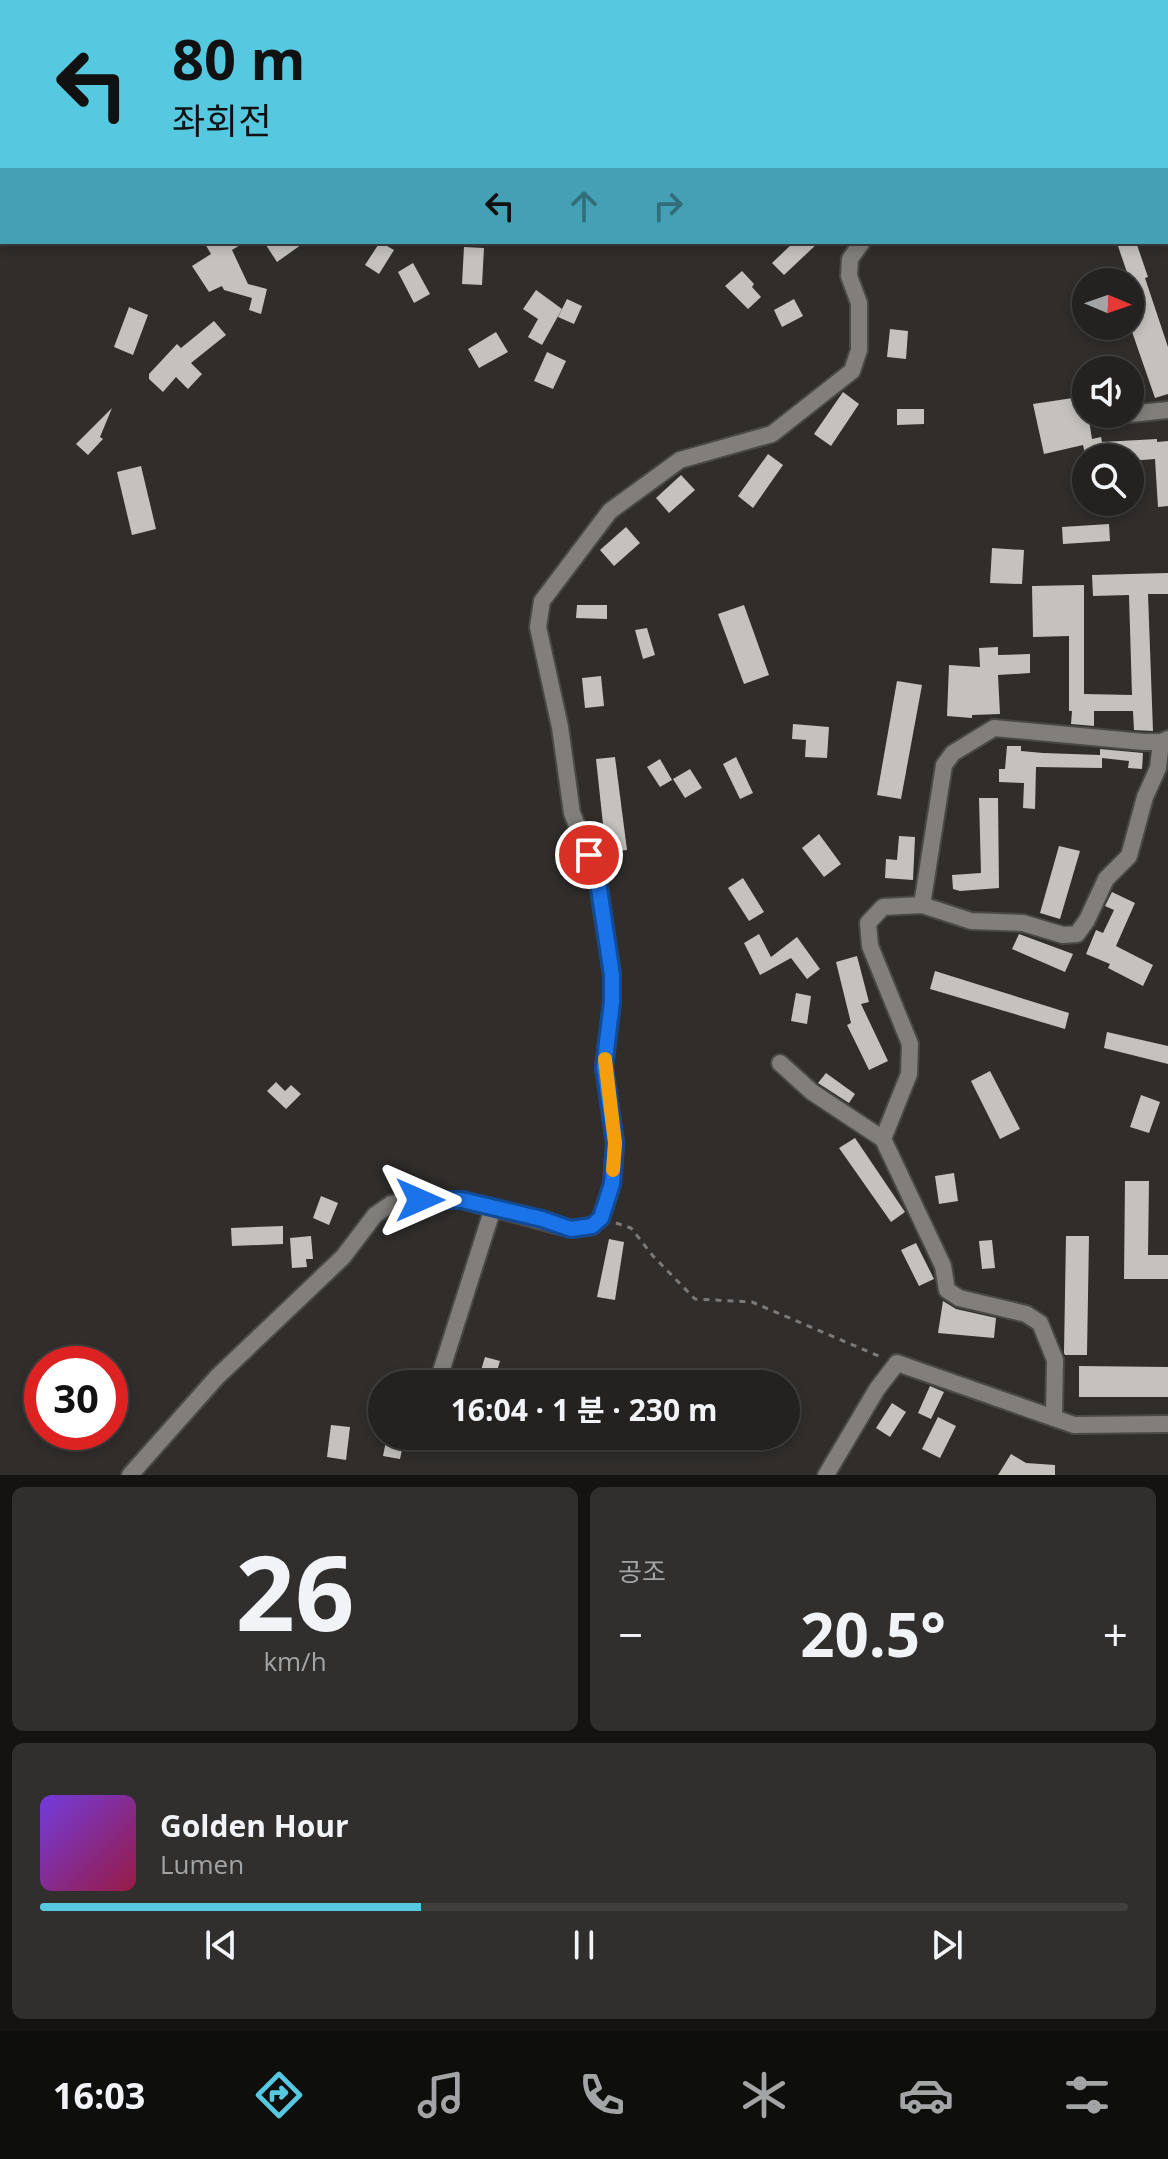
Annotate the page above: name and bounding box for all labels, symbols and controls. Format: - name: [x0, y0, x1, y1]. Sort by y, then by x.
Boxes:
- text: 80 m: [172, 20, 306, 96]
- icon: left: [40, 32, 144, 136]
- text: 좌회전: [172, 96, 271, 145]
- icon: left: [478, 184, 522, 228]
- icon: ahead: [562, 184, 606, 228]
- icon: right: [646, 184, 690, 228]
- north arrow: [1072, 268, 1144, 340]
- map controls: [1072, 268, 1144, 516]
- button: sound: [1072, 356, 1144, 428]
- button: search: [1072, 444, 1144, 516]
- pin: [555, 821, 623, 889]
- icon: arrive: [567, 833, 611, 877]
- position arrow: [378, 1158, 462, 1242]
- speed limit sign: 30: [24, 1346, 128, 1450]
- text: 16:04 · 1 분 · 230 m: [451, 1389, 717, 1430]
- text: 26: [236, 1520, 354, 1661]
- text: 공조: [618, 1553, 666, 1589]
- text: 20.5°: [800, 1593, 946, 1675]
- text: −: [618, 1604, 643, 1664]
- text: +: [1103, 1604, 1128, 1664]
- text: km/h: [263, 1643, 327, 1679]
- text: Golden Hour: [160, 1805, 349, 1846]
- text: Lumen: [160, 1846, 244, 1882]
- icon: previous: [199, 1923, 243, 1967]
- icon: pause: [562, 1923, 606, 1967]
- icon: next: [925, 1923, 969, 1967]
- icon: directions: [251, 2067, 307, 2123]
- icon: music: [413, 2067, 469, 2123]
- icon: phone: [574, 2067, 630, 2123]
- icon: climate: [736, 2067, 792, 2123]
- icon: car: [898, 2067, 954, 2123]
- icon: filters: [1059, 2067, 1115, 2123]
- text: 16:03: [53, 2071, 145, 2120]

